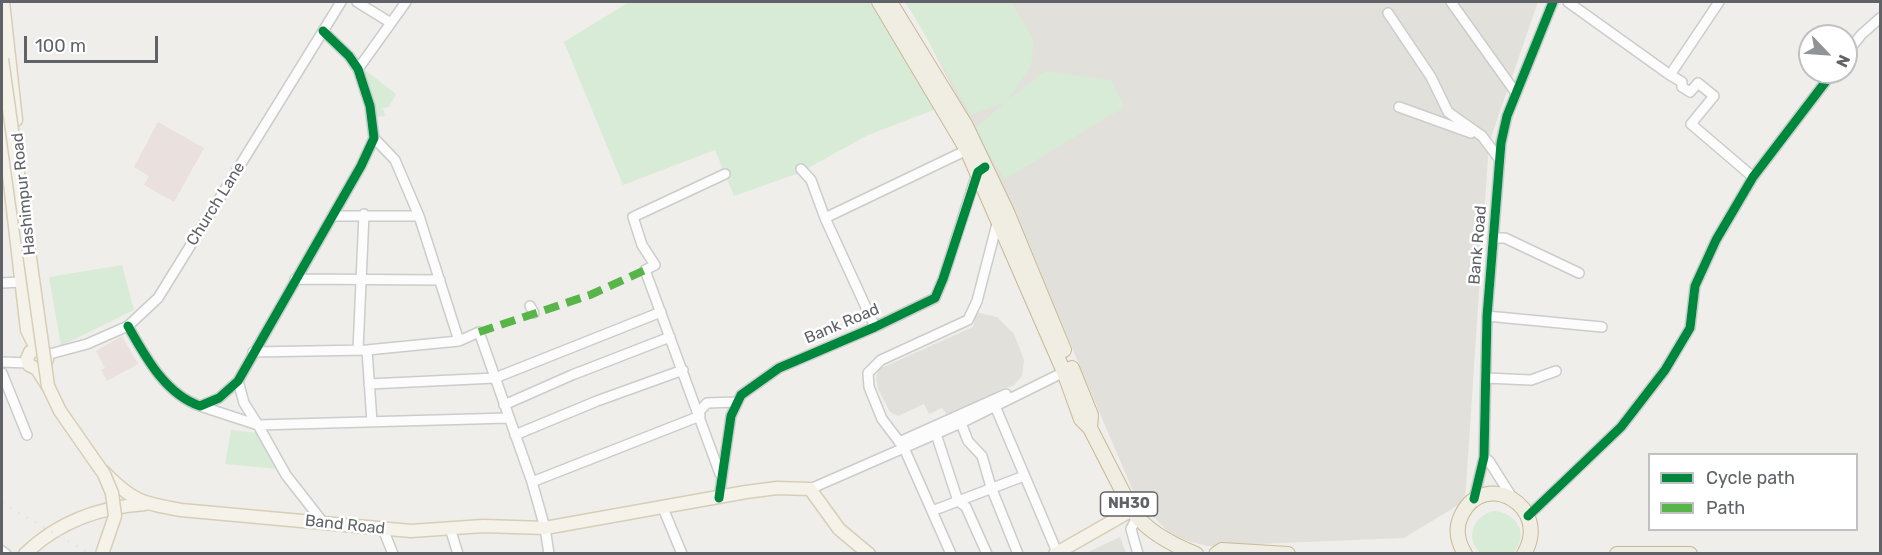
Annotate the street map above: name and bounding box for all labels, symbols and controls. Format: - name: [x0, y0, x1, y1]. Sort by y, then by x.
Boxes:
- scale bar: [27, 24, 160, 62]
- north arrow: [1798, 24, 1858, 84]
- text: 100 m: [35, 35, 86, 57]
- text: N: [1832, 52, 1854, 70]
- street label: Hashimpur Road: [8, 132, 40, 256]
- street label: Church Lane: [183, 159, 249, 249]
- street label: Bank Road: [1465, 205, 1491, 285]
- street label: Bank Road: [802, 300, 882, 348]
- legend: [1648, 453, 1858, 531]
- text: Cycle path: [1706, 467, 1795, 489]
- road number: NH30: [1100, 492, 1158, 516]
- text: Path: [1706, 497, 1745, 519]
- street label: Band Road: [304, 511, 386, 539]

